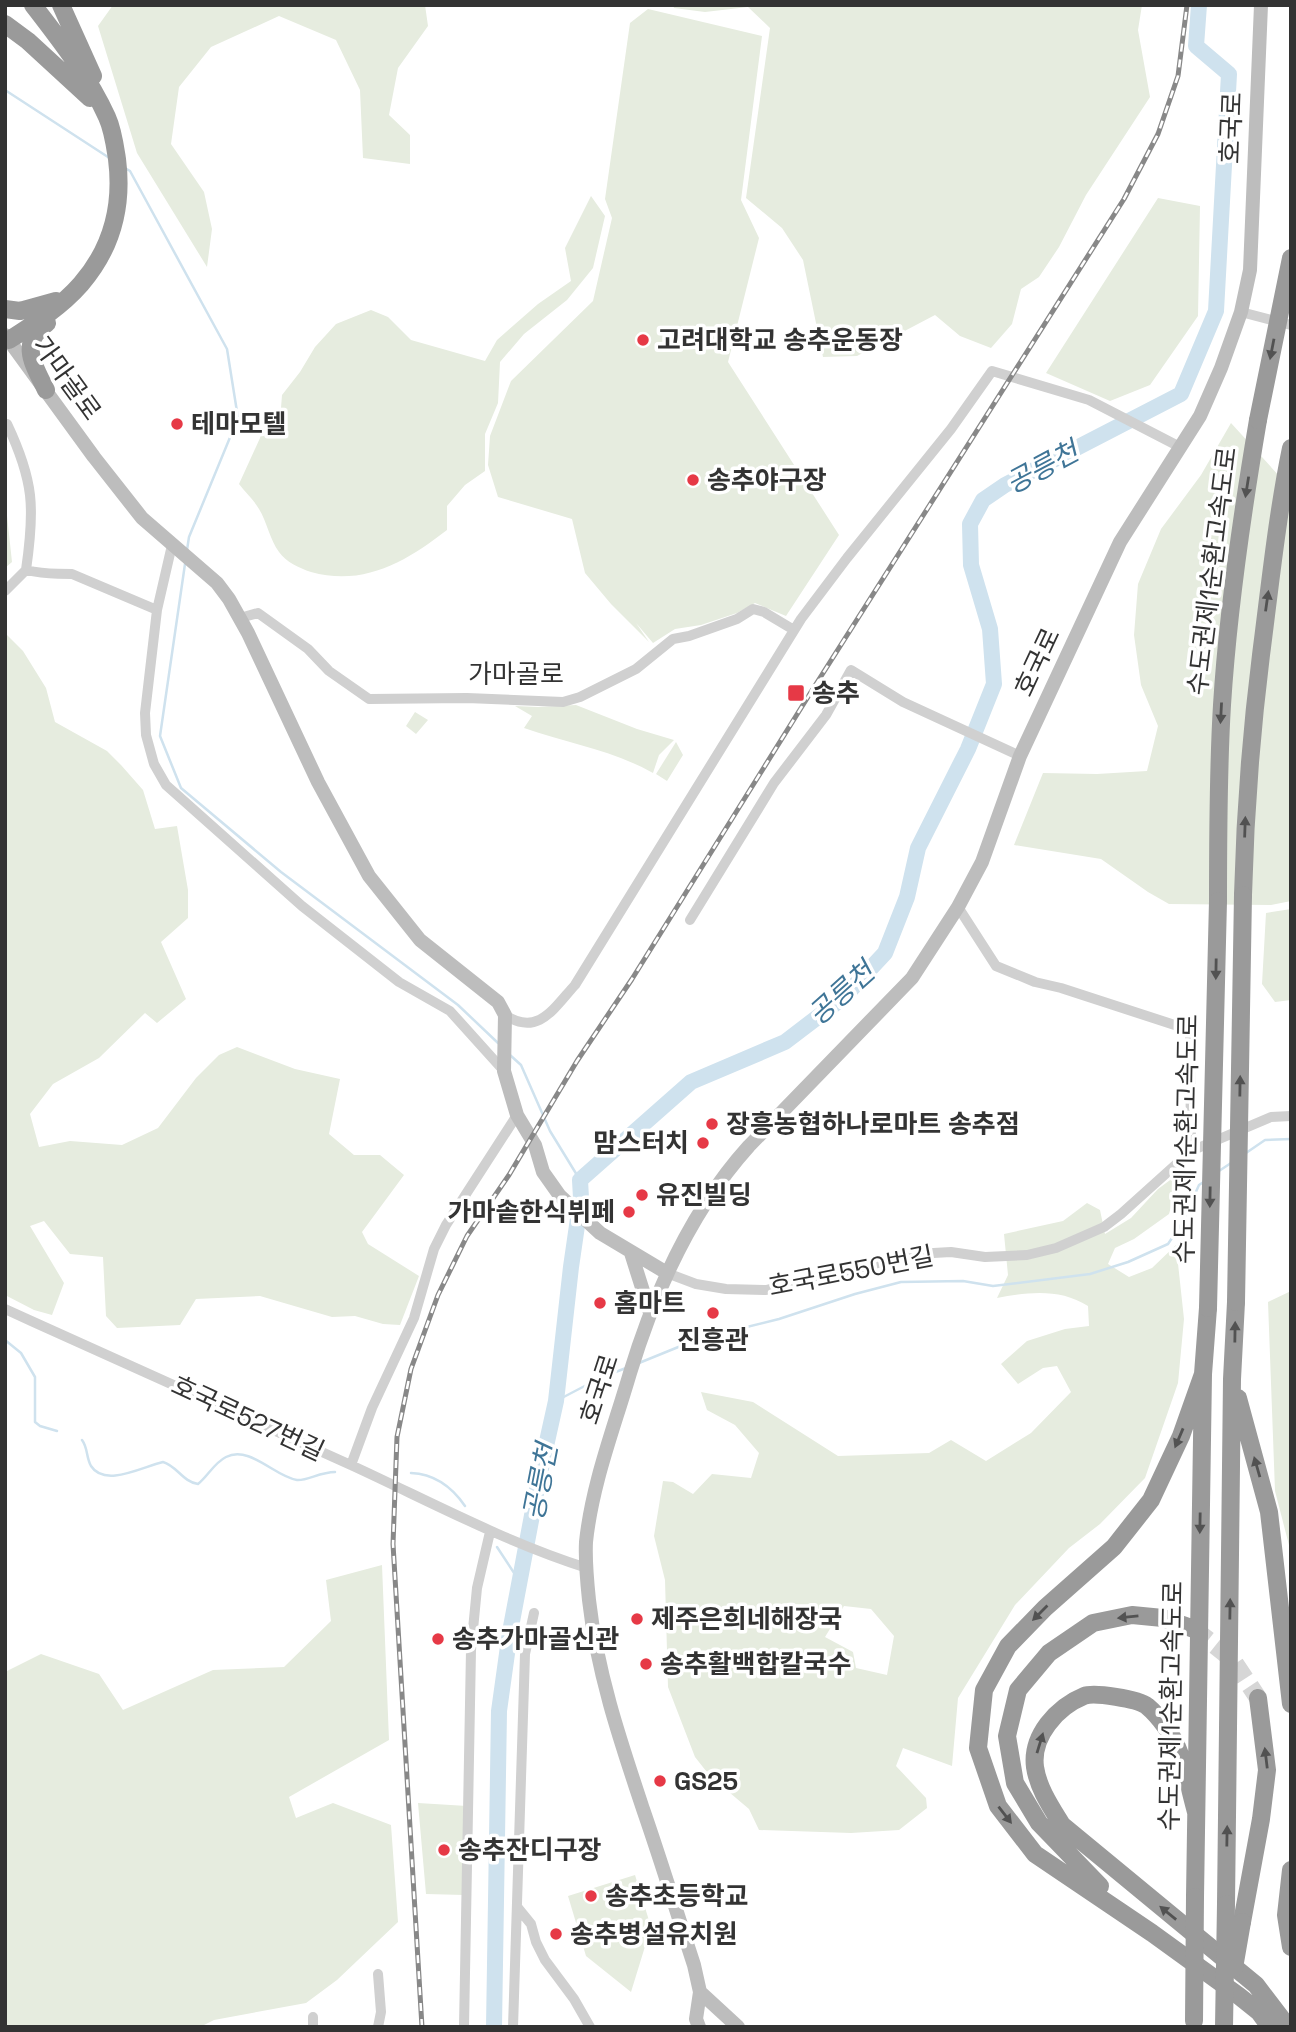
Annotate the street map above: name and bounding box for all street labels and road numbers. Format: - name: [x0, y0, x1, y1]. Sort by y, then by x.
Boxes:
- street label: 호국로: [1213, 92, 1249, 164]
- street label: 가마골로: [25, 329, 109, 427]
- street label: 수도권제1순환고속도로: [1180, 445, 1244, 697]
- street label: 호국로: [1006, 622, 1068, 702]
- street label: 가마골로: [468, 657, 564, 691]
- street label: 수도권제1순환고속도로: [1167, 1014, 1205, 1264]
- street label: 호국로550번길: [766, 1238, 936, 1304]
- street label: 호국로: [572, 1350, 626, 1428]
- street label: 호국로527번길: [166, 1368, 330, 1468]
- street label: 수도권제1순환고속도로: [1152, 1581, 1190, 1831]

